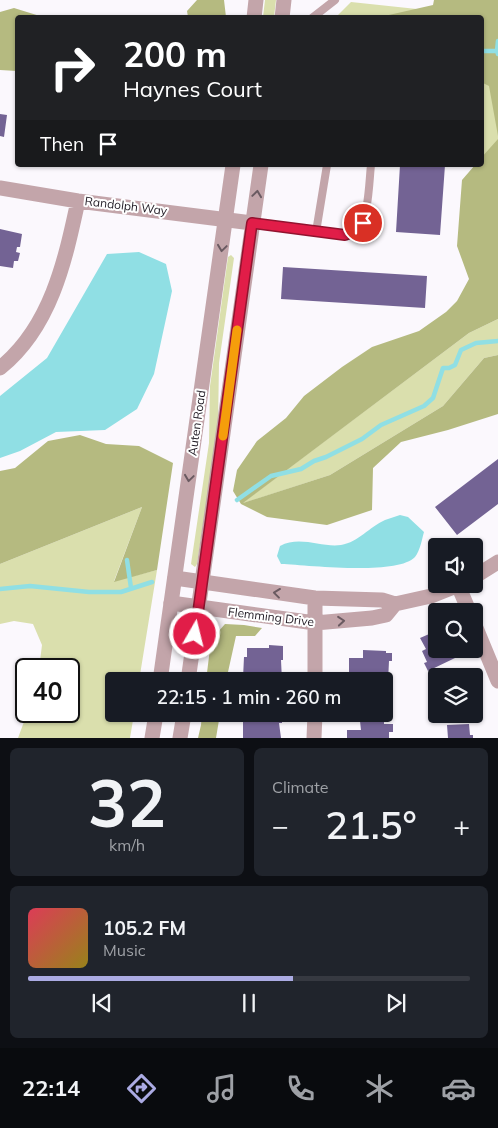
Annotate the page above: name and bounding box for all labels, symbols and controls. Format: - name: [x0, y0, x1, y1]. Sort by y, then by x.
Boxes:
- text: 200 m: [123, 32, 227, 76]
- icon: right: [40, 35, 105, 100]
- text: Haynes Court: [123, 75, 262, 103]
- icon: arrive: [94, 130, 122, 158]
- text: Then: [40, 132, 84, 156]
- one-way arrow: [251, 190, 261, 198]
- street label: Randolph Way: [84, 193, 169, 218]
- pin: [342, 202, 384, 244]
- icon: arrive: [349, 209, 377, 237]
- one-way arrow: [217, 244, 227, 252]
- street label: Auten Road: [184, 389, 209, 457]
- one-way arrow: [184, 474, 195, 482]
- map controls: [428, 538, 483, 723]
- button: sound: [428, 538, 483, 593]
- one-way arrow: [273, 588, 281, 598]
- button: search: [428, 603, 483, 658]
- street label: Flemming Drive: [227, 604, 315, 629]
- position arrow: [168, 607, 220, 659]
- one-way arrow: [337, 616, 345, 627]
- speed limit sign: 40: [15, 658, 80, 723]
- button: layers: [428, 668, 483, 723]
- text: 22:15 · 1 min · 260 m: [156, 685, 342, 709]
- text: 32: [88, 762, 166, 843]
- text: Climate: [272, 777, 328, 797]
- text: 21.5°: [325, 801, 417, 849]
- text: −: [272, 808, 289, 843]
- text: +: [453, 808, 470, 843]
- text: km/h: [109, 835, 145, 855]
- text: 105.2 FM: [103, 916, 186, 940]
- text: Music: [103, 940, 146, 960]
- icon: previous: [88, 989, 116, 1017]
- icon: pause: [235, 989, 263, 1017]
- icon: next: [382, 989, 410, 1017]
- icon: directions: [124, 1071, 159, 1106]
- icon: music: [204, 1071, 239, 1106]
- icon: phone: [283, 1071, 318, 1106]
- icon: climate: [362, 1071, 397, 1106]
- icon: car: [441, 1071, 476, 1106]
- text: 22:14: [22, 1074, 80, 1102]

